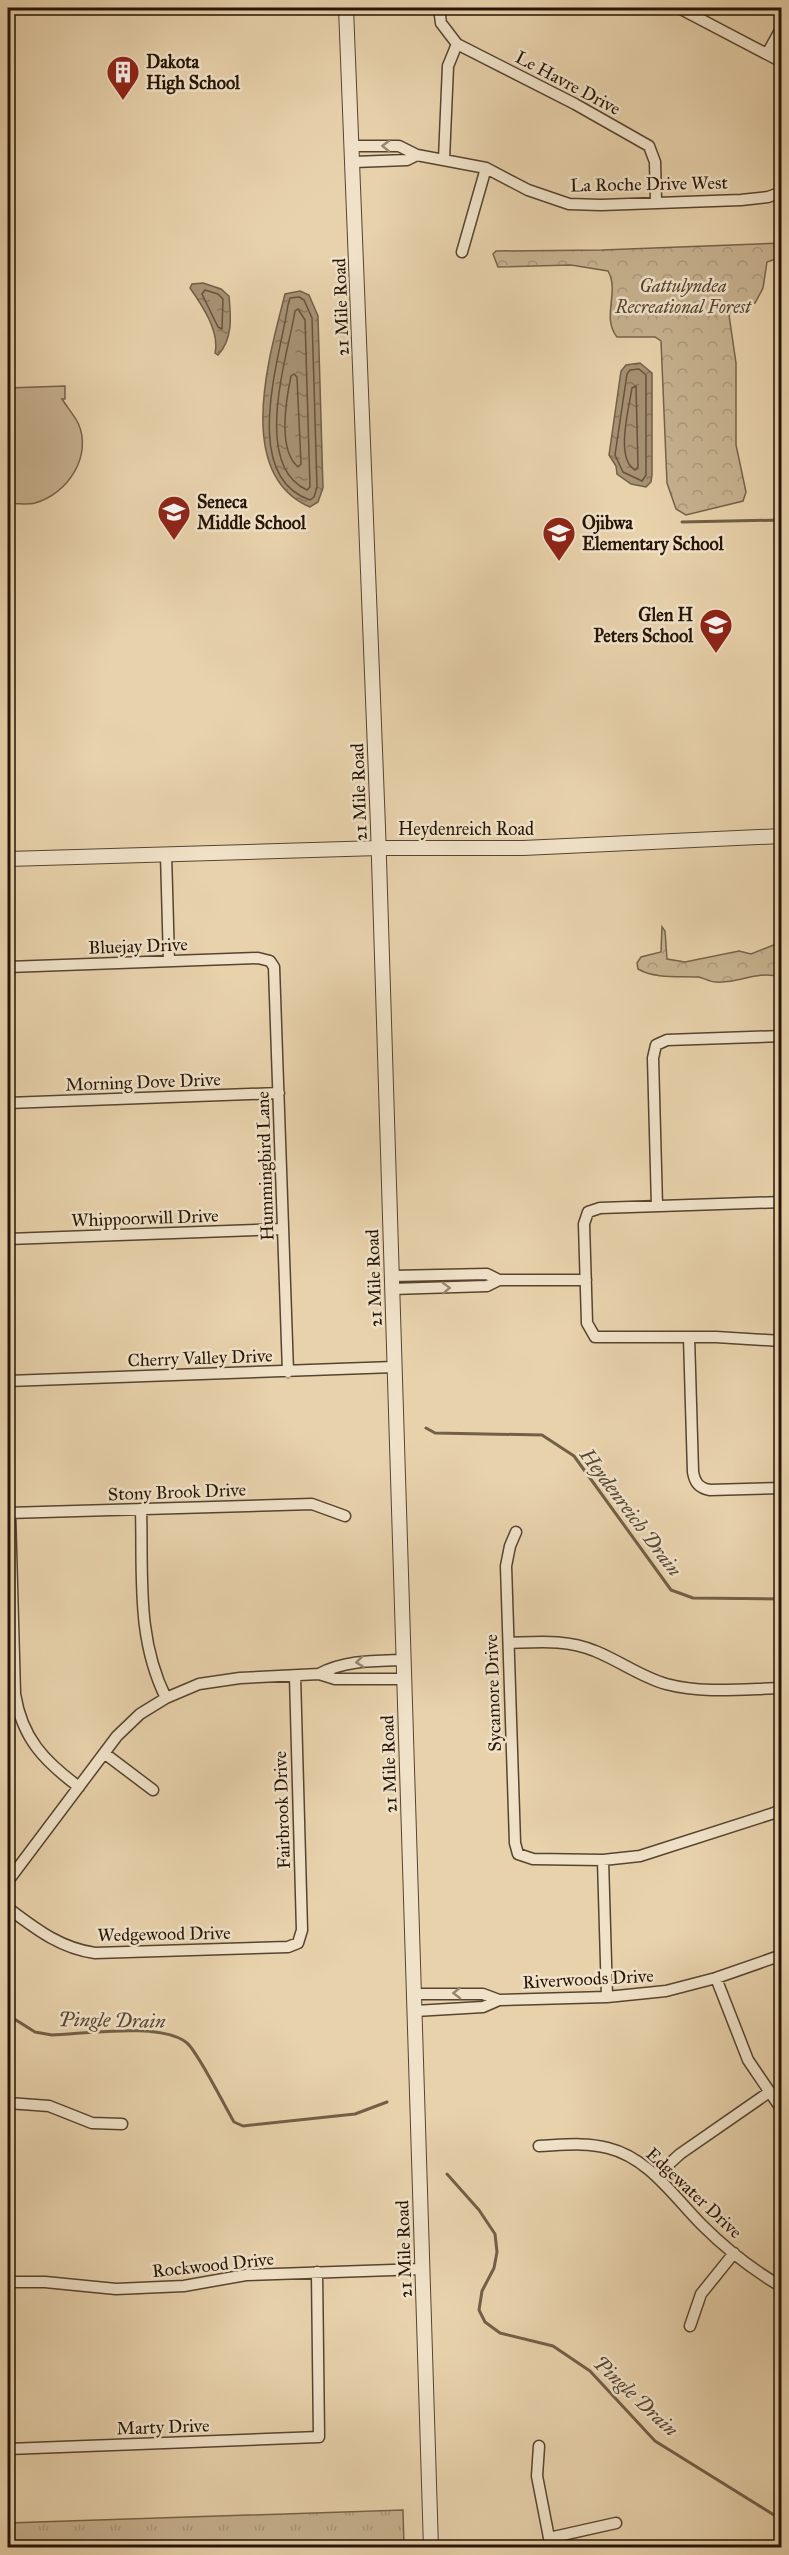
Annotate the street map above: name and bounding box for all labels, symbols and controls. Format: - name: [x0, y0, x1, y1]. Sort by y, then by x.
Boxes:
- street label: Le Havre Drive: [512, 46, 624, 120]
- place label: Dakota High School: [146, 51, 241, 95]
- building icon: Dakota High School: [105, 54, 141, 101]
- one-way arrow: [382, 140, 391, 152]
- street label: La Roche Drive West: [570, 172, 729, 196]
- street label: 21 Mile Road: [328, 258, 354, 356]
- park label: Gattulyndea Recreational Forest: [614, 275, 752, 318]
- place label: Seneca Middle School: [197, 491, 307, 534]
- school or university icon: Seneca Middle School: [156, 494, 192, 541]
- place label: Ojibwa Elementary School: [582, 512, 725, 556]
- school or university icon: Ojibwa Elementary School: [541, 515, 577, 562]
- place label: Glen H Peters School: [593, 604, 694, 647]
- school or university icon: Glen H Peters School: [698, 607, 734, 654]
- street label: 21 Mile Road: [346, 743, 372, 841]
- street label: Heydenreich Road: [398, 818, 534, 840]
- street label: Bluejay Drive: [88, 933, 188, 959]
- street label: Morning Dove Drive: [65, 1068, 221, 1097]
- street label: Hummingbird Lane: [251, 1091, 280, 1241]
- street label: Whippoorwill Drive: [71, 1204, 219, 1232]
- street label: 21 Mile Road: [361, 1229, 387, 1327]
- one-way arrow: [442, 1281, 451, 1294]
- street label: Cherry Valley Drive: [127, 1344, 273, 1372]
- water label: Heydenreich Drain: [574, 1442, 687, 1581]
- street label: Stony Brook Drive: [107, 1479, 247, 1505]
- street label: Sycamore Drive: [480, 1634, 506, 1752]
- one-way arrow: [355, 1656, 365, 1668]
- street label: 21 Mile Road: [376, 1715, 402, 1813]
- street label: Fairbrook Drive: [269, 1751, 295, 1869]
- street label: Wedgewood Drive: [97, 1922, 231, 1947]
- street label: Riverwoods Drive: [522, 1965, 654, 1993]
- one-way arrow: [452, 1987, 461, 1999]
- water label: Pingle Drain: [58, 2007, 166, 2033]
- street label: Edgewater Drive: [641, 2143, 747, 2244]
- street label: 21 Mile Road: [391, 2200, 417, 2298]
- street label: Rockwood Drive: [151, 2248, 275, 2282]
- water label: Pingle Drain: [589, 2351, 684, 2442]
- street label: Marty Drive: [116, 2414, 210, 2440]

